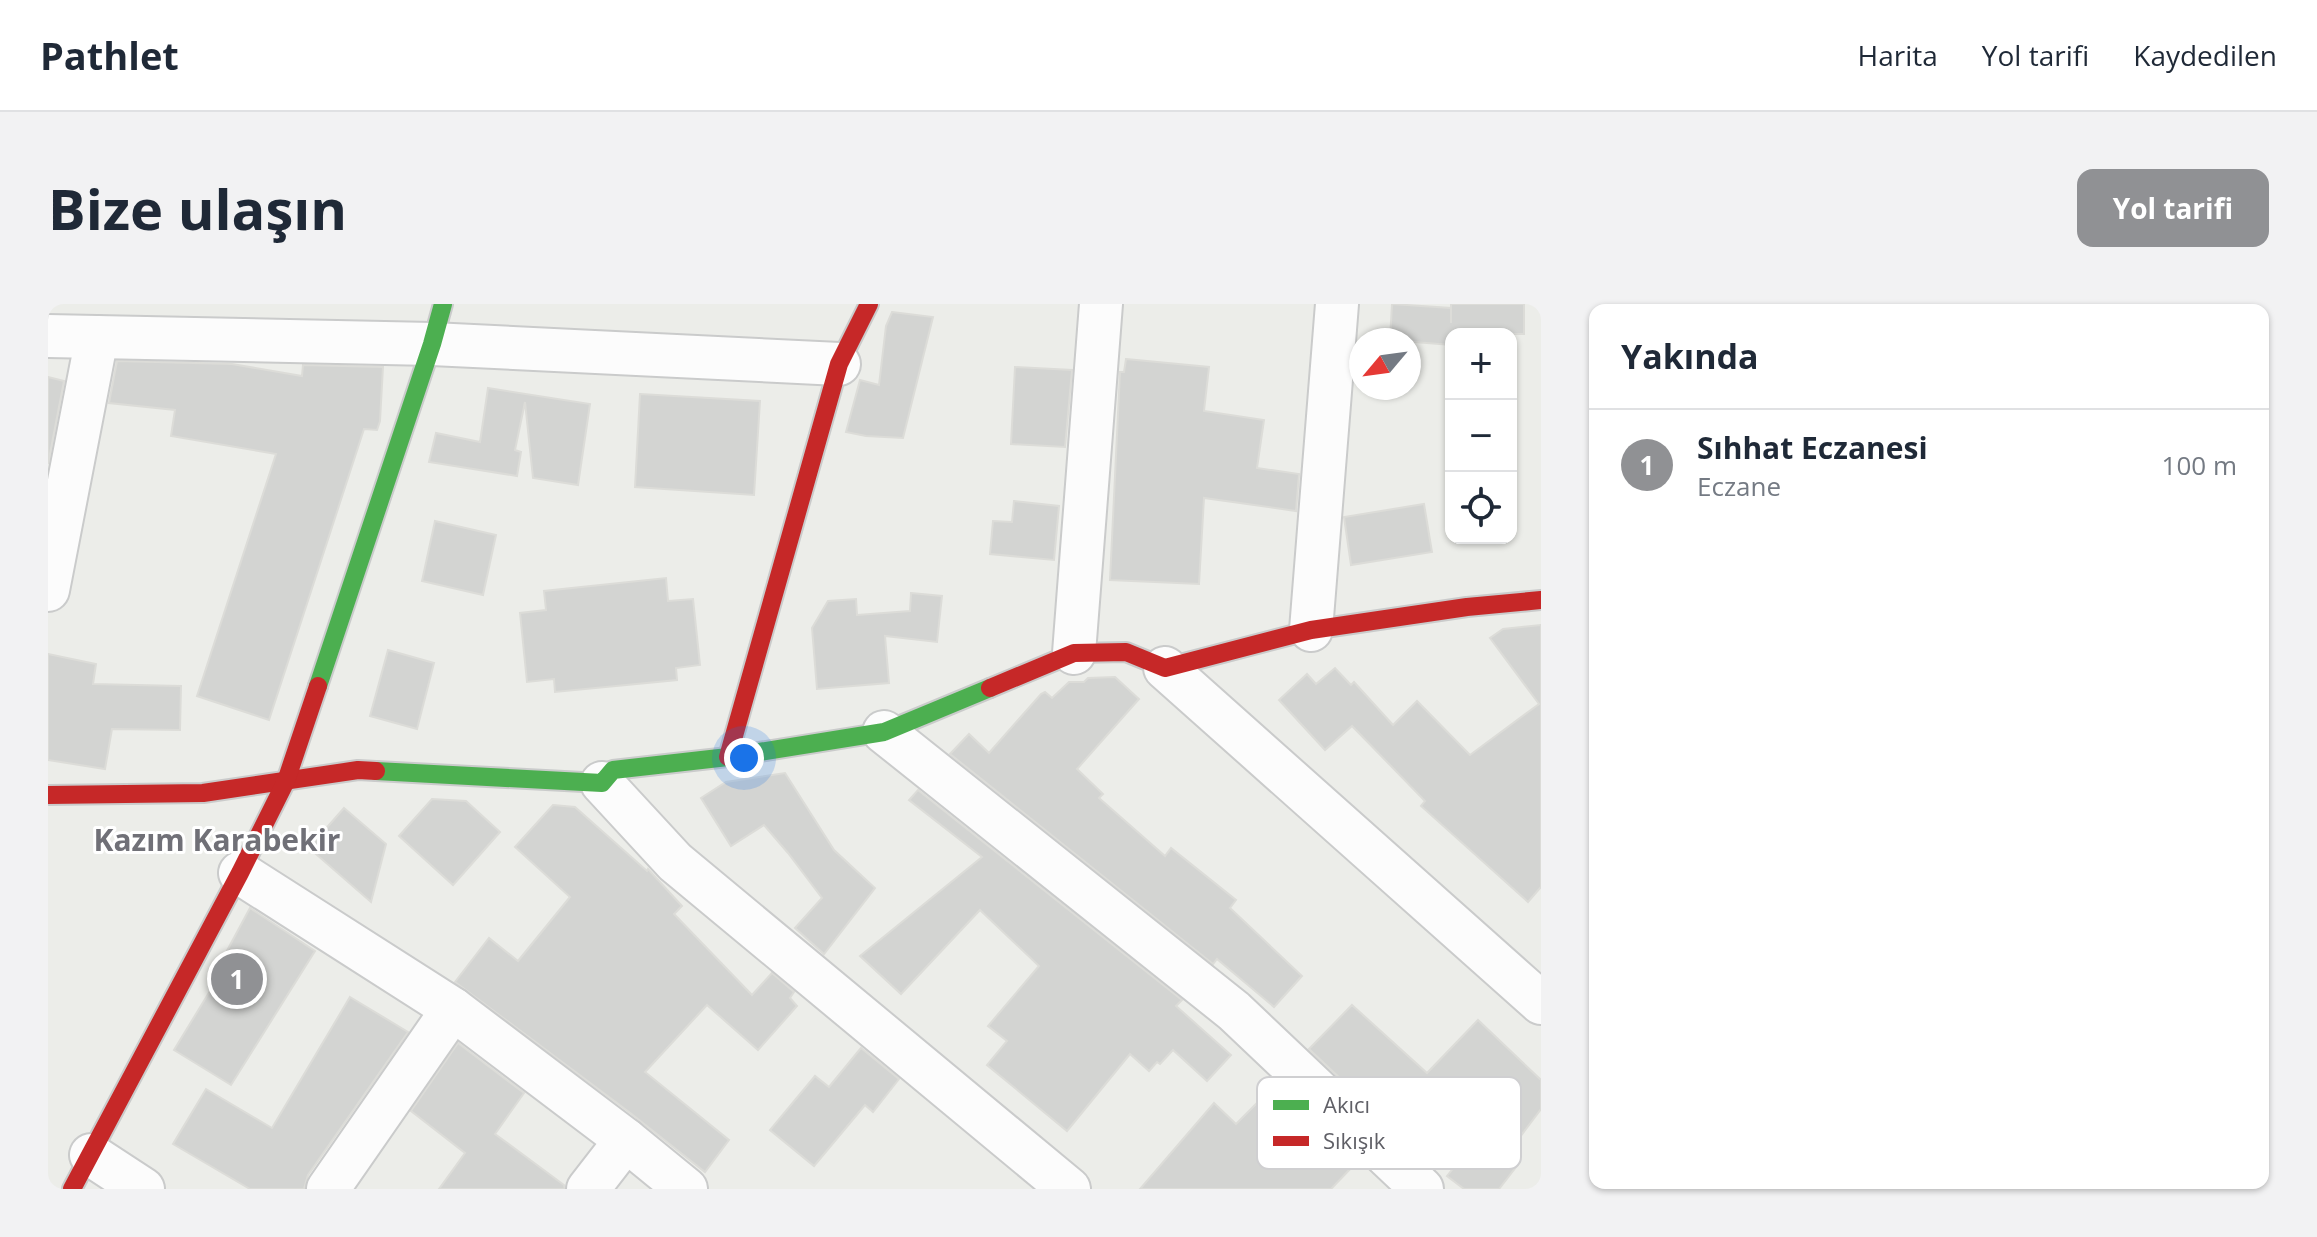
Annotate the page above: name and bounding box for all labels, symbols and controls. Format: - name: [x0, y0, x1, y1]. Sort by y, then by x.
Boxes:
- text: Pathlet: [40, 29, 179, 81]
- text: Harita: [1858, 36, 1938, 74]
- text: Yol tarifi: [1982, 36, 2089, 74]
- text: Kaydedilen: [2133, 36, 2277, 74]
- button: Yol tarifi: [2077, 169, 2269, 247]
- text: Bize ulaşın: [48, 170, 347, 246]
- north arrow: [1349, 328, 1421, 400]
- map controls: [1445, 328, 1517, 544]
- button: +: [1445, 328, 1517, 400]
- text: Yakında: [1621, 333, 1759, 379]
- button: −: [1445, 400, 1517, 472]
- text: Sıhhat Eczanesi: [1697, 427, 1928, 468]
- text: 1: [1640, 447, 1654, 483]
- text: 100 m: [2162, 447, 2237, 483]
- text: Eczane: [1697, 468, 1781, 504]
- button: locate: [1445, 472, 1517, 544]
- your location: [724, 738, 764, 778]
- district label: Kazım Karabekir: [94, 819, 340, 860]
- pin: 1: [211, 949, 263, 1009]
- legend: [1257, 1077, 1521, 1169]
- text: Akıcı: [1323, 1089, 1370, 1119]
- text: Sıkışık: [1323, 1125, 1386, 1155]

